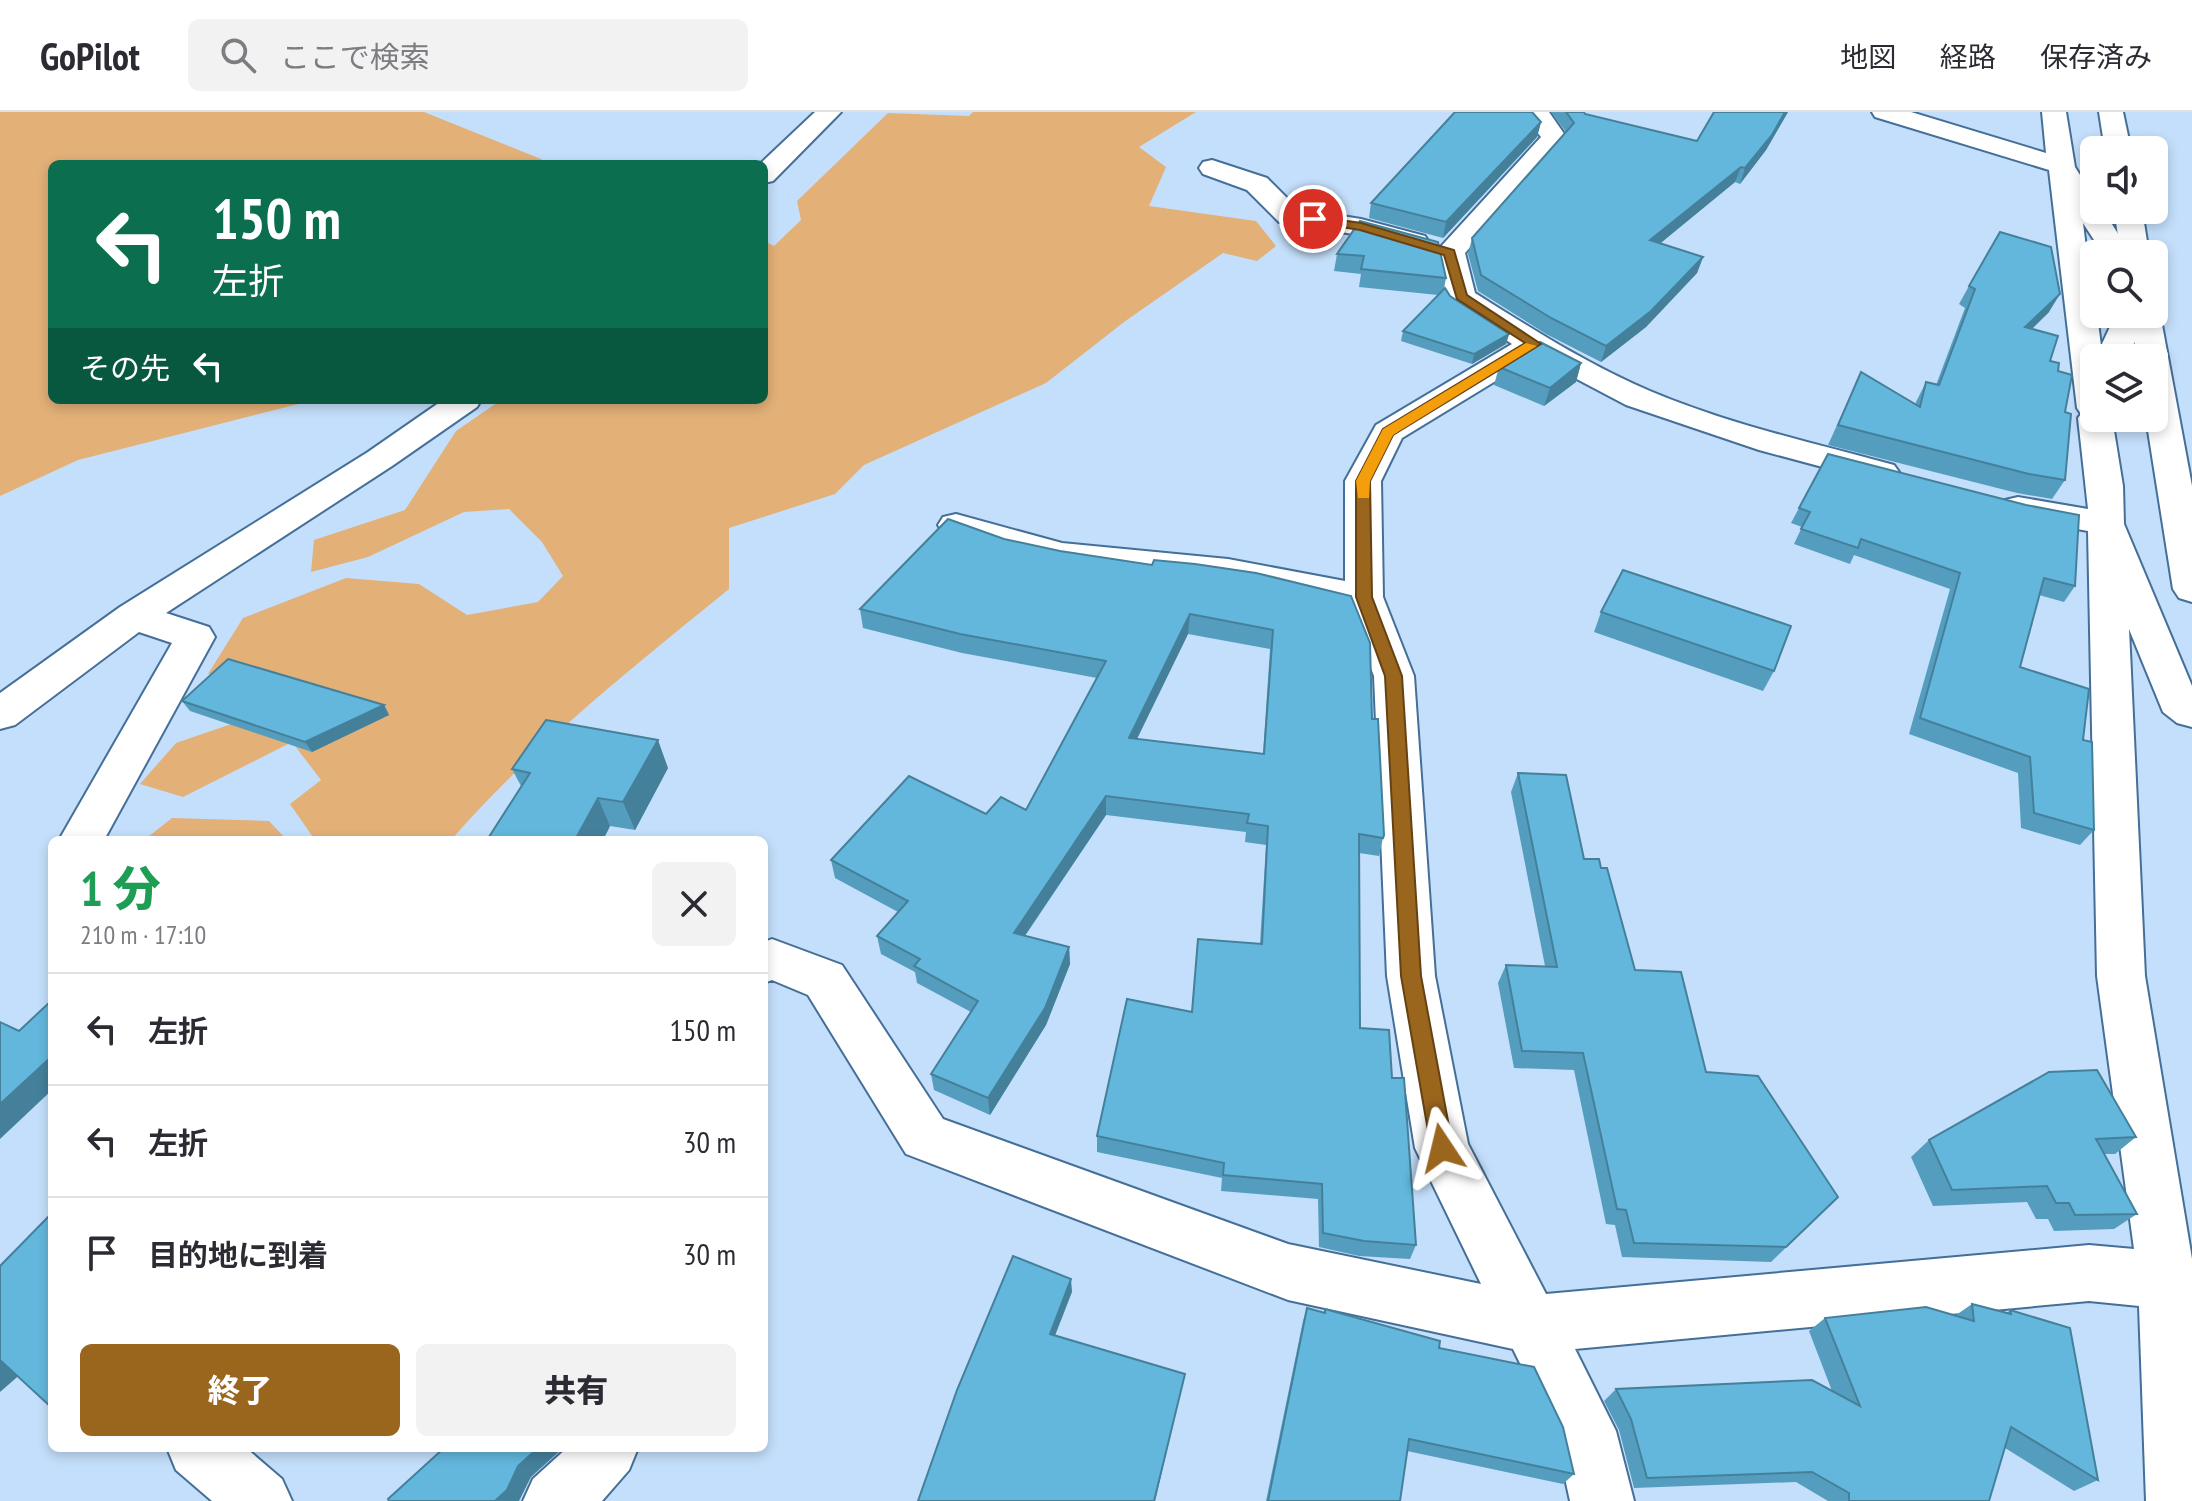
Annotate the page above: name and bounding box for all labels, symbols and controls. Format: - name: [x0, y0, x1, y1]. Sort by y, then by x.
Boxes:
- search box: [188, 19, 748, 91]
- text: GoPilot: [40, 31, 140, 80]
- icon: search: [216, 33, 260, 77]
- text: ここで検索: [280, 37, 430, 76]
- text: 地図: [1840, 38, 1896, 75]
- text: 経路: [1940, 38, 1996, 75]
- text: 保存済み: [2040, 38, 2152, 75]
- map controls: [2080, 136, 2168, 432]
- button: sound: [2080, 136, 2168, 224]
- text: 150 m: [212, 182, 341, 254]
- pin: [1279, 185, 1347, 253]
- icon: left: [80, 192, 184, 296]
- icon: arrive: [1291, 197, 1335, 241]
- button: search: [2080, 240, 2168, 328]
- text: 左折: [212, 257, 284, 304]
- icon: left: [186, 344, 230, 388]
- button: layers: [2080, 344, 2168, 432]
- text: その先: [80, 348, 170, 387]
- text: 1 分: [80, 857, 161, 919]
- button: close: [652, 862, 736, 946]
- text: 210 m · 17:10: [80, 918, 206, 951]
- icon: left: [80, 1007, 124, 1051]
- text: 150 m: [670, 1010, 736, 1049]
- text: 左折: [148, 1011, 208, 1050]
- position arrow: [1400, 1106, 1484, 1190]
- icon: left: [80, 1119, 124, 1163]
- text: 30 m: [683, 1122, 736, 1161]
- text: 左折: [148, 1123, 208, 1162]
- icon: arrive: [80, 1231, 124, 1275]
- text: 30 m: [683, 1234, 736, 1273]
- text: 目的地に到着: [148, 1235, 328, 1274]
- button: 終了: [80, 1344, 400, 1436]
- button: 共有: [416, 1344, 736, 1436]

